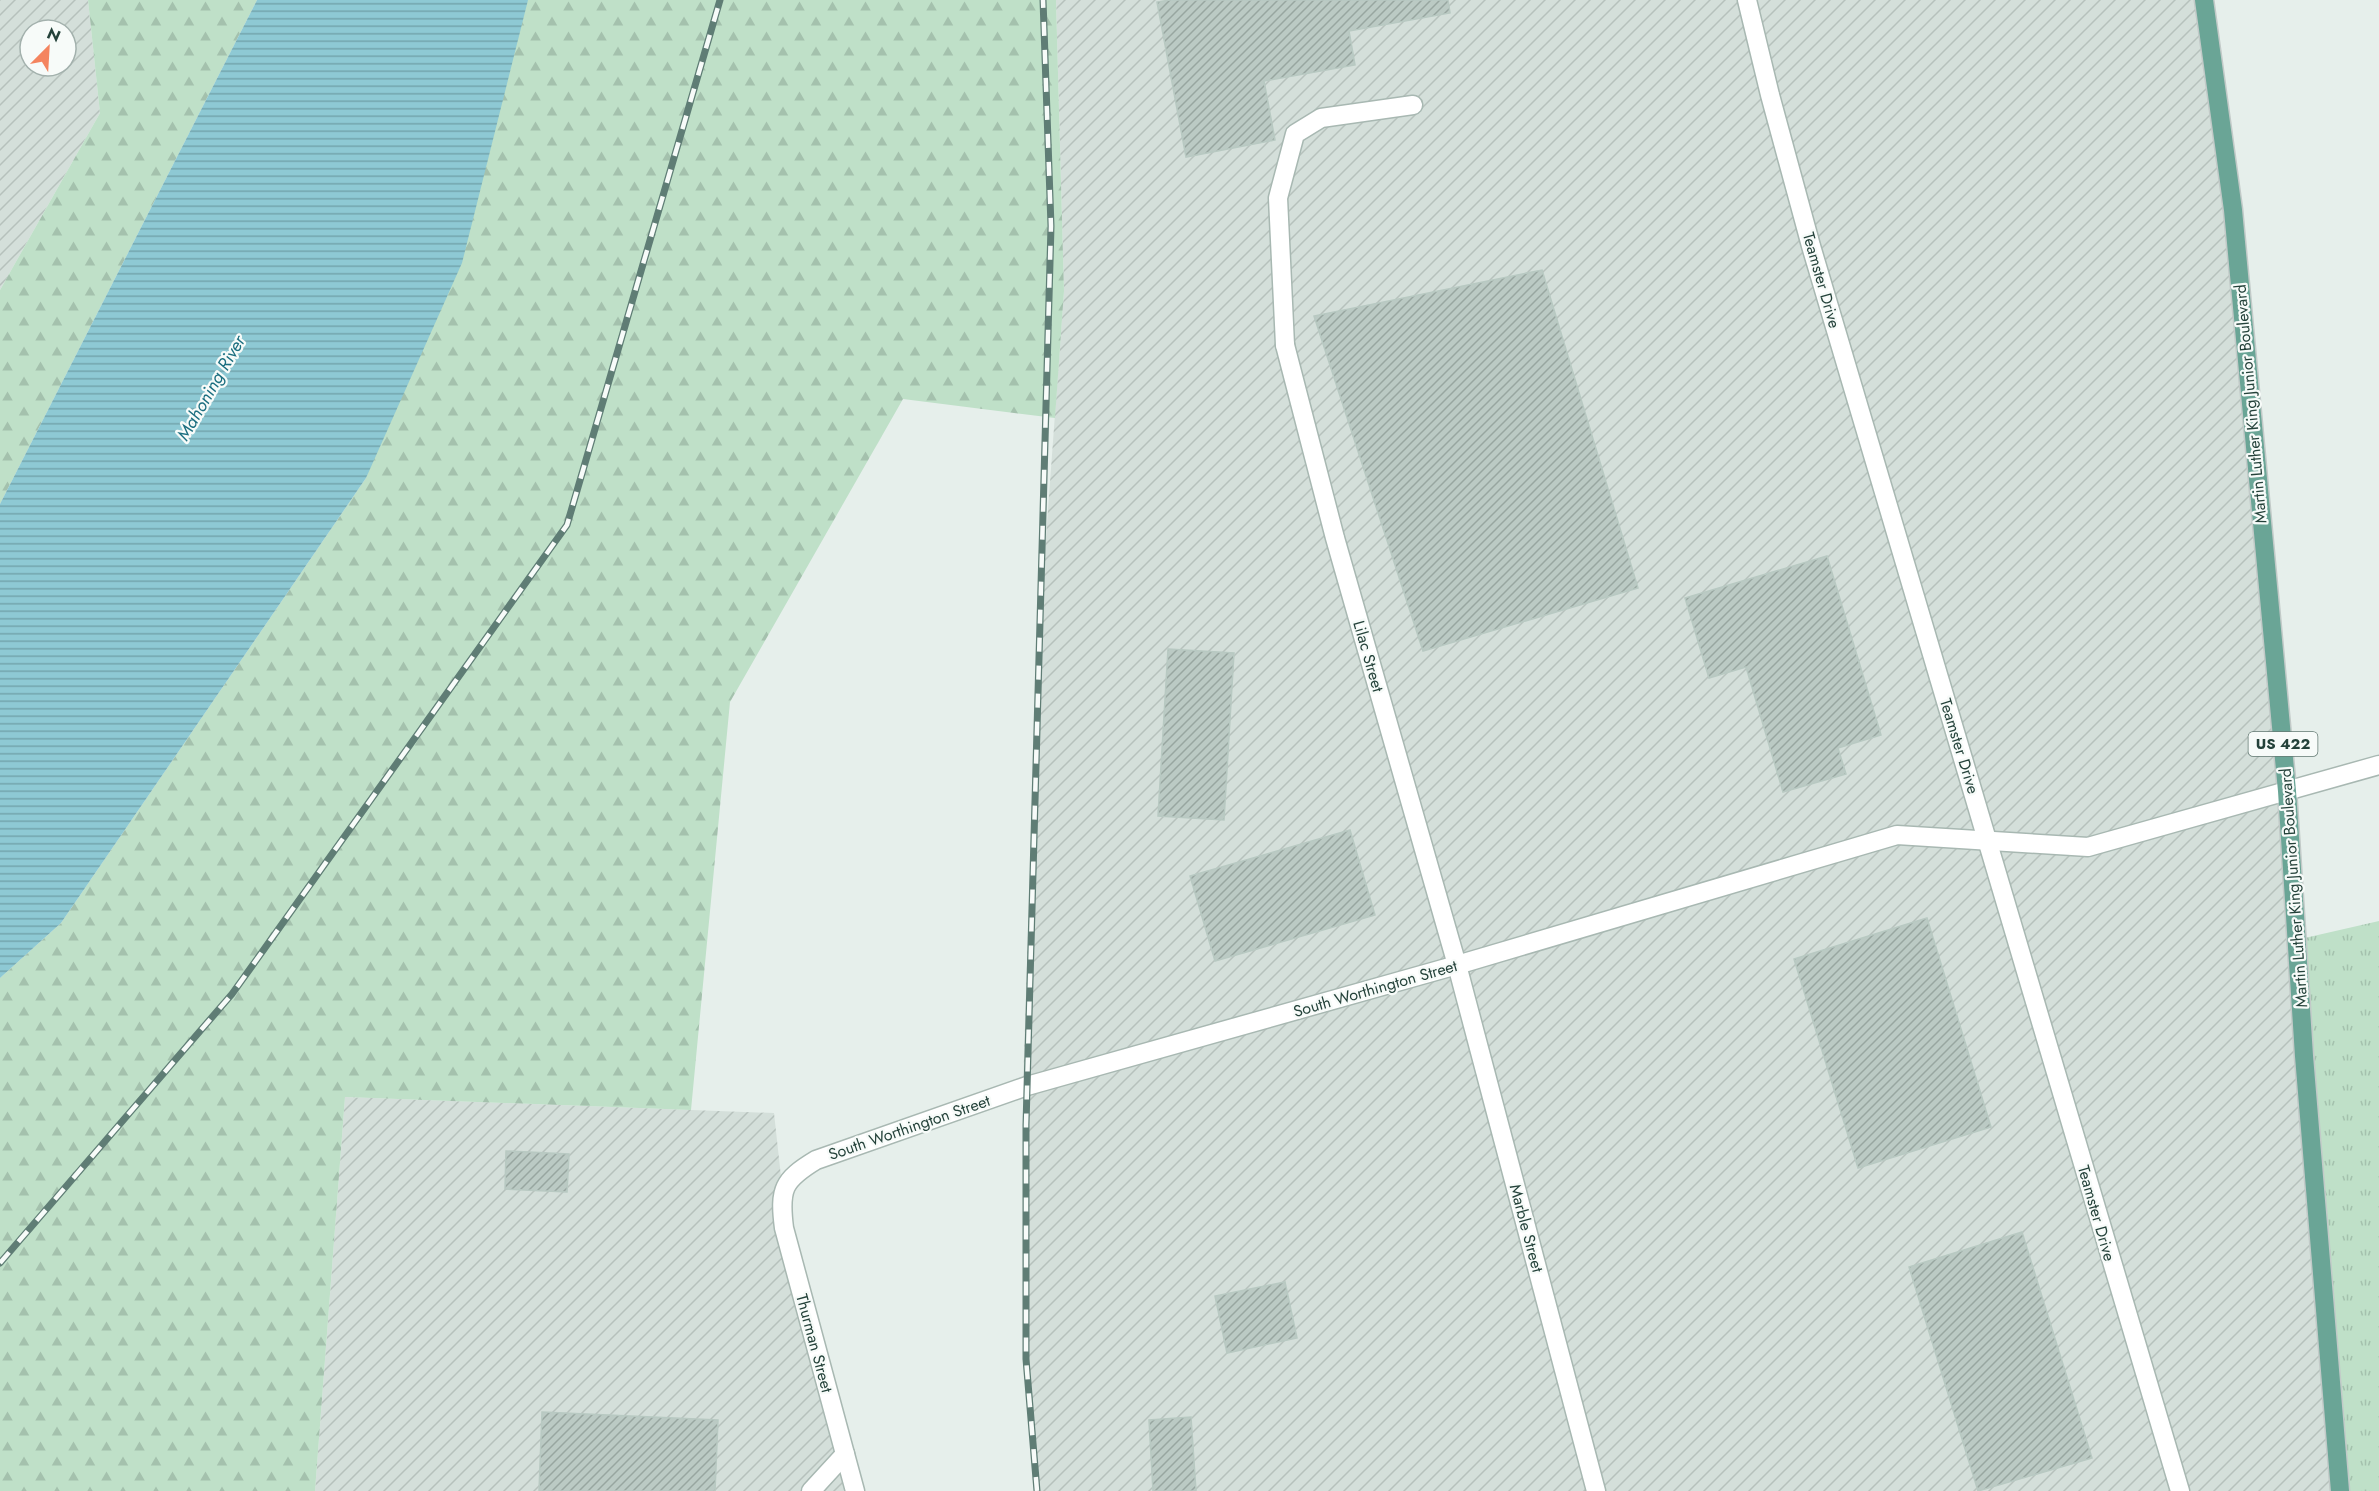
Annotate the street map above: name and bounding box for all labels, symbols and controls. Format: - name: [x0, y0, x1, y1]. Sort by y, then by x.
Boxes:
- north arrow: [18, 18, 78, 78]
- text: N: [43, 22, 64, 48]
- street label: Teamster Drive: [1797, 230, 1846, 331]
- street label: Martin Luther King Junior Boulevard: [2229, 283, 2272, 524]
- water label: Mahoning River: [170, 330, 252, 445]
- street label: Lilac Street: [1347, 618, 1390, 695]
- street label: Teamster Drive: [1934, 696, 1985, 797]
- road number: US 422: [2248, 732, 2318, 756]
- street label: Martin Luther King Junior Boulevard: [2274, 768, 2313, 1008]
- street label: South Worthington Street: [1290, 954, 1460, 1023]
- street label: South Worthington Street: [825, 1089, 993, 1166]
- street label: Teamster Drive: [2072, 1163, 2121, 1264]
- street label: Marble Street: [1504, 1182, 1549, 1275]
- street label: Thurman Street: [790, 1291, 839, 1395]

